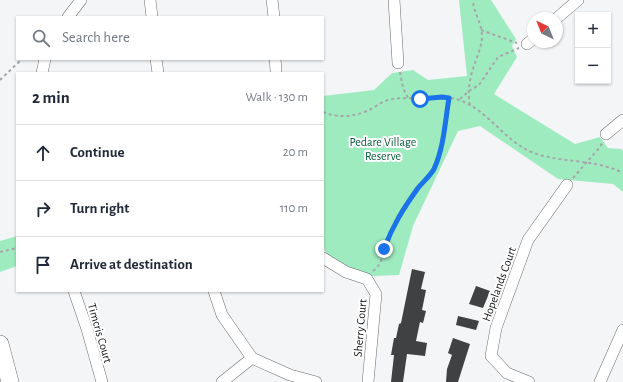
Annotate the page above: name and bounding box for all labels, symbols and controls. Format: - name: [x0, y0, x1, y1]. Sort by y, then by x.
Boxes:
- north arrow: [527, 12, 563, 48]
- map controls: [575, 12, 611, 84]
- button: +: [575, 12, 611, 48]
- search box: [16, 16, 324, 60]
- icon: search: [30, 27, 52, 49]
- text: Search here: [62, 30, 130, 45]
- button: −: [575, 48, 611, 84]
- text: 2 min: [32, 89, 70, 106]
- route start: [411, 90, 429, 108]
- text: Walk · 130 m: [245, 91, 308, 104]
- park label: Pedare Village Reserve: [350, 136, 416, 162]
- icon: ahead: [32, 142, 54, 164]
- text: Continue: [70, 145, 125, 160]
- text: 20 m: [283, 146, 308, 159]
- icon: right: [32, 198, 54, 220]
- text: Turn right: [70, 201, 129, 216]
- text: 110 m: [280, 202, 308, 215]
- route end: [375, 240, 393, 258]
- street label: Hopelands Court: [480, 245, 518, 323]
- icon: arrive: [32, 254, 54, 276]
- text: Arrive at destination: [70, 257, 193, 272]
- street label: Sherry Court: [351, 298, 370, 357]
- street label: Timcris Court: [86, 302, 114, 364]

